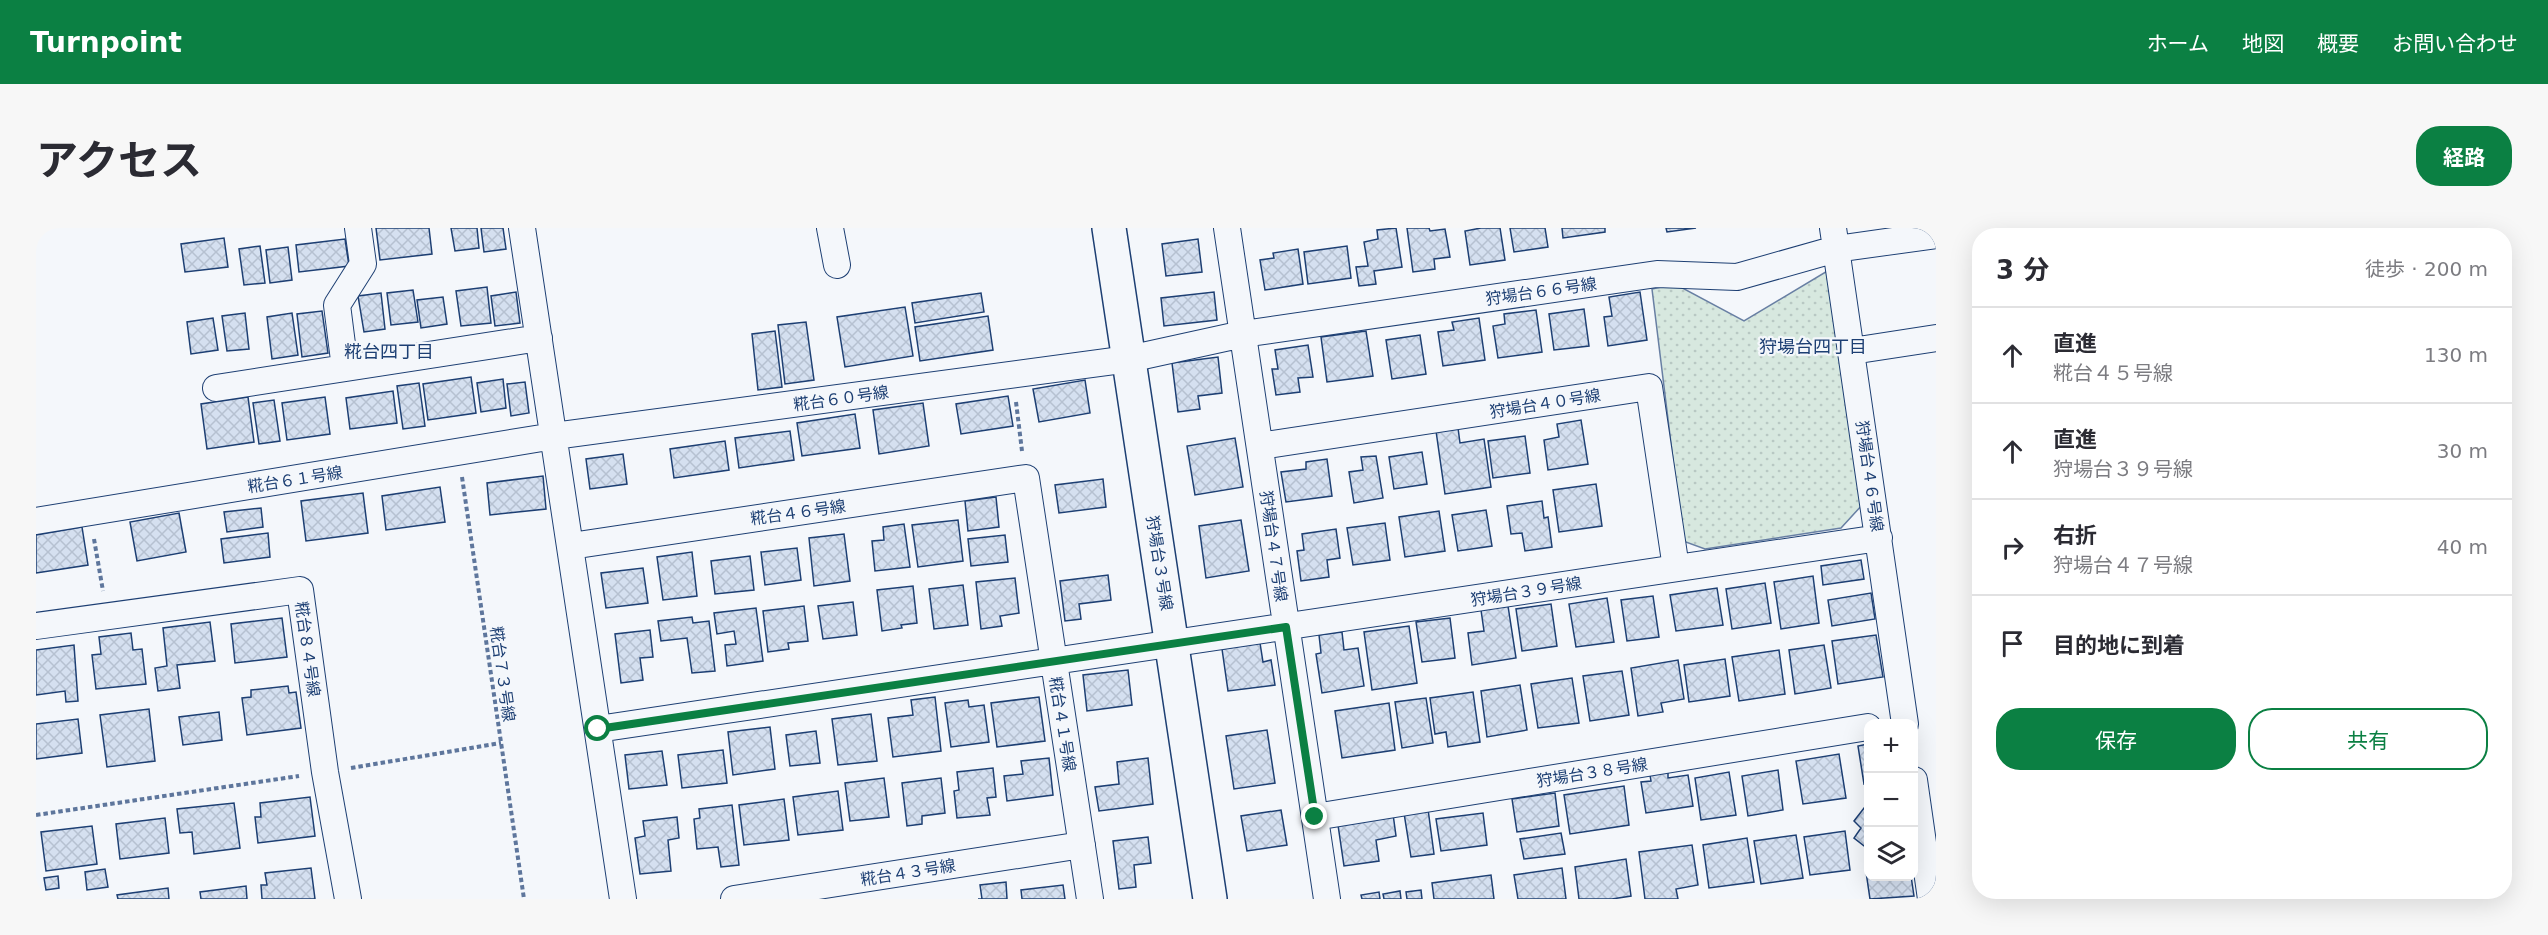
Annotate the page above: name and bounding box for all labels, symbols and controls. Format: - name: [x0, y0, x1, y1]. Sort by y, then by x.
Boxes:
- text: Turnpoint: [30, 26, 182, 59]
- text: ホーム: [2147, 32, 2209, 56]
- text: 地図: [2242, 32, 2284, 56]
- text: 概要: [2317, 32, 2359, 56]
- text: お問い合わせ: [2392, 32, 2518, 56]
- button: 経路: [2416, 126, 2512, 186]
- text: アクセス: [36, 136, 202, 185]
- text: 3 分: [1996, 255, 2049, 285]
- text: 徒歩 · 200 m: [2365, 257, 2488, 281]
- street label: 狩場台６６号線: [1484, 274, 1598, 309]
- text: 直進: [2053, 331, 2097, 356]
- district label: 狩場台四丁目: [1759, 336, 1867, 357]
- icon: ahead: [1996, 339, 2029, 372]
- district label: 糀台四丁目: [344, 341, 434, 362]
- text: 130 m: [2424, 343, 2488, 367]
- text: 糀台４５号線: [2053, 361, 2173, 385]
- street label: 糀台６０号線: [792, 382, 890, 415]
- street label: 狩場台４０号線: [1488, 385, 1602, 422]
- street label: 狩場台４６号線: [1852, 419, 1887, 533]
- text: 直進: [2053, 427, 2097, 452]
- icon: ahead: [1996, 435, 2029, 468]
- text: 30 m: [2437, 439, 2488, 463]
- text: 狩場台３９号線: [2053, 457, 2193, 481]
- street label: 糀台６１号線: [246, 463, 344, 496]
- street label: 狩場台４７号線: [1256, 489, 1291, 603]
- street label: 糀台４６号線: [749, 496, 847, 529]
- street label: 狩場台３号線: [1143, 514, 1176, 612]
- text: 右折: [2053, 523, 2097, 548]
- icon: right: [1996, 531, 2029, 564]
- text: 40 m: [2437, 535, 2488, 559]
- text: 狩場台４７号線: [2053, 553, 2193, 577]
- street label: 狩場台３９号線: [1469, 573, 1583, 610]
- street label: 糀台８４号線: [291, 600, 324, 698]
- street label: 糀台７３号線: [486, 625, 519, 723]
- icon: arrive: [1996, 627, 2029, 660]
- text: 目的地に到着: [2053, 633, 2185, 658]
- street label: 糀台４１号線: [1046, 675, 1079, 773]
- button: 保存: [1996, 708, 2236, 770]
- button: 共有: [2248, 708, 2488, 770]
- route start: [584, 715, 610, 741]
- map controls: [1864, 719, 1918, 881]
- button: +: [1864, 719, 1918, 773]
- street label: 狩場台３８号線: [1535, 754, 1649, 791]
- button: −: [1864, 773, 1918, 827]
- route end: [1301, 803, 1327, 829]
- button: layers: [1864, 827, 1918, 881]
- street label: 糀台４３号線: [859, 856, 957, 889]

